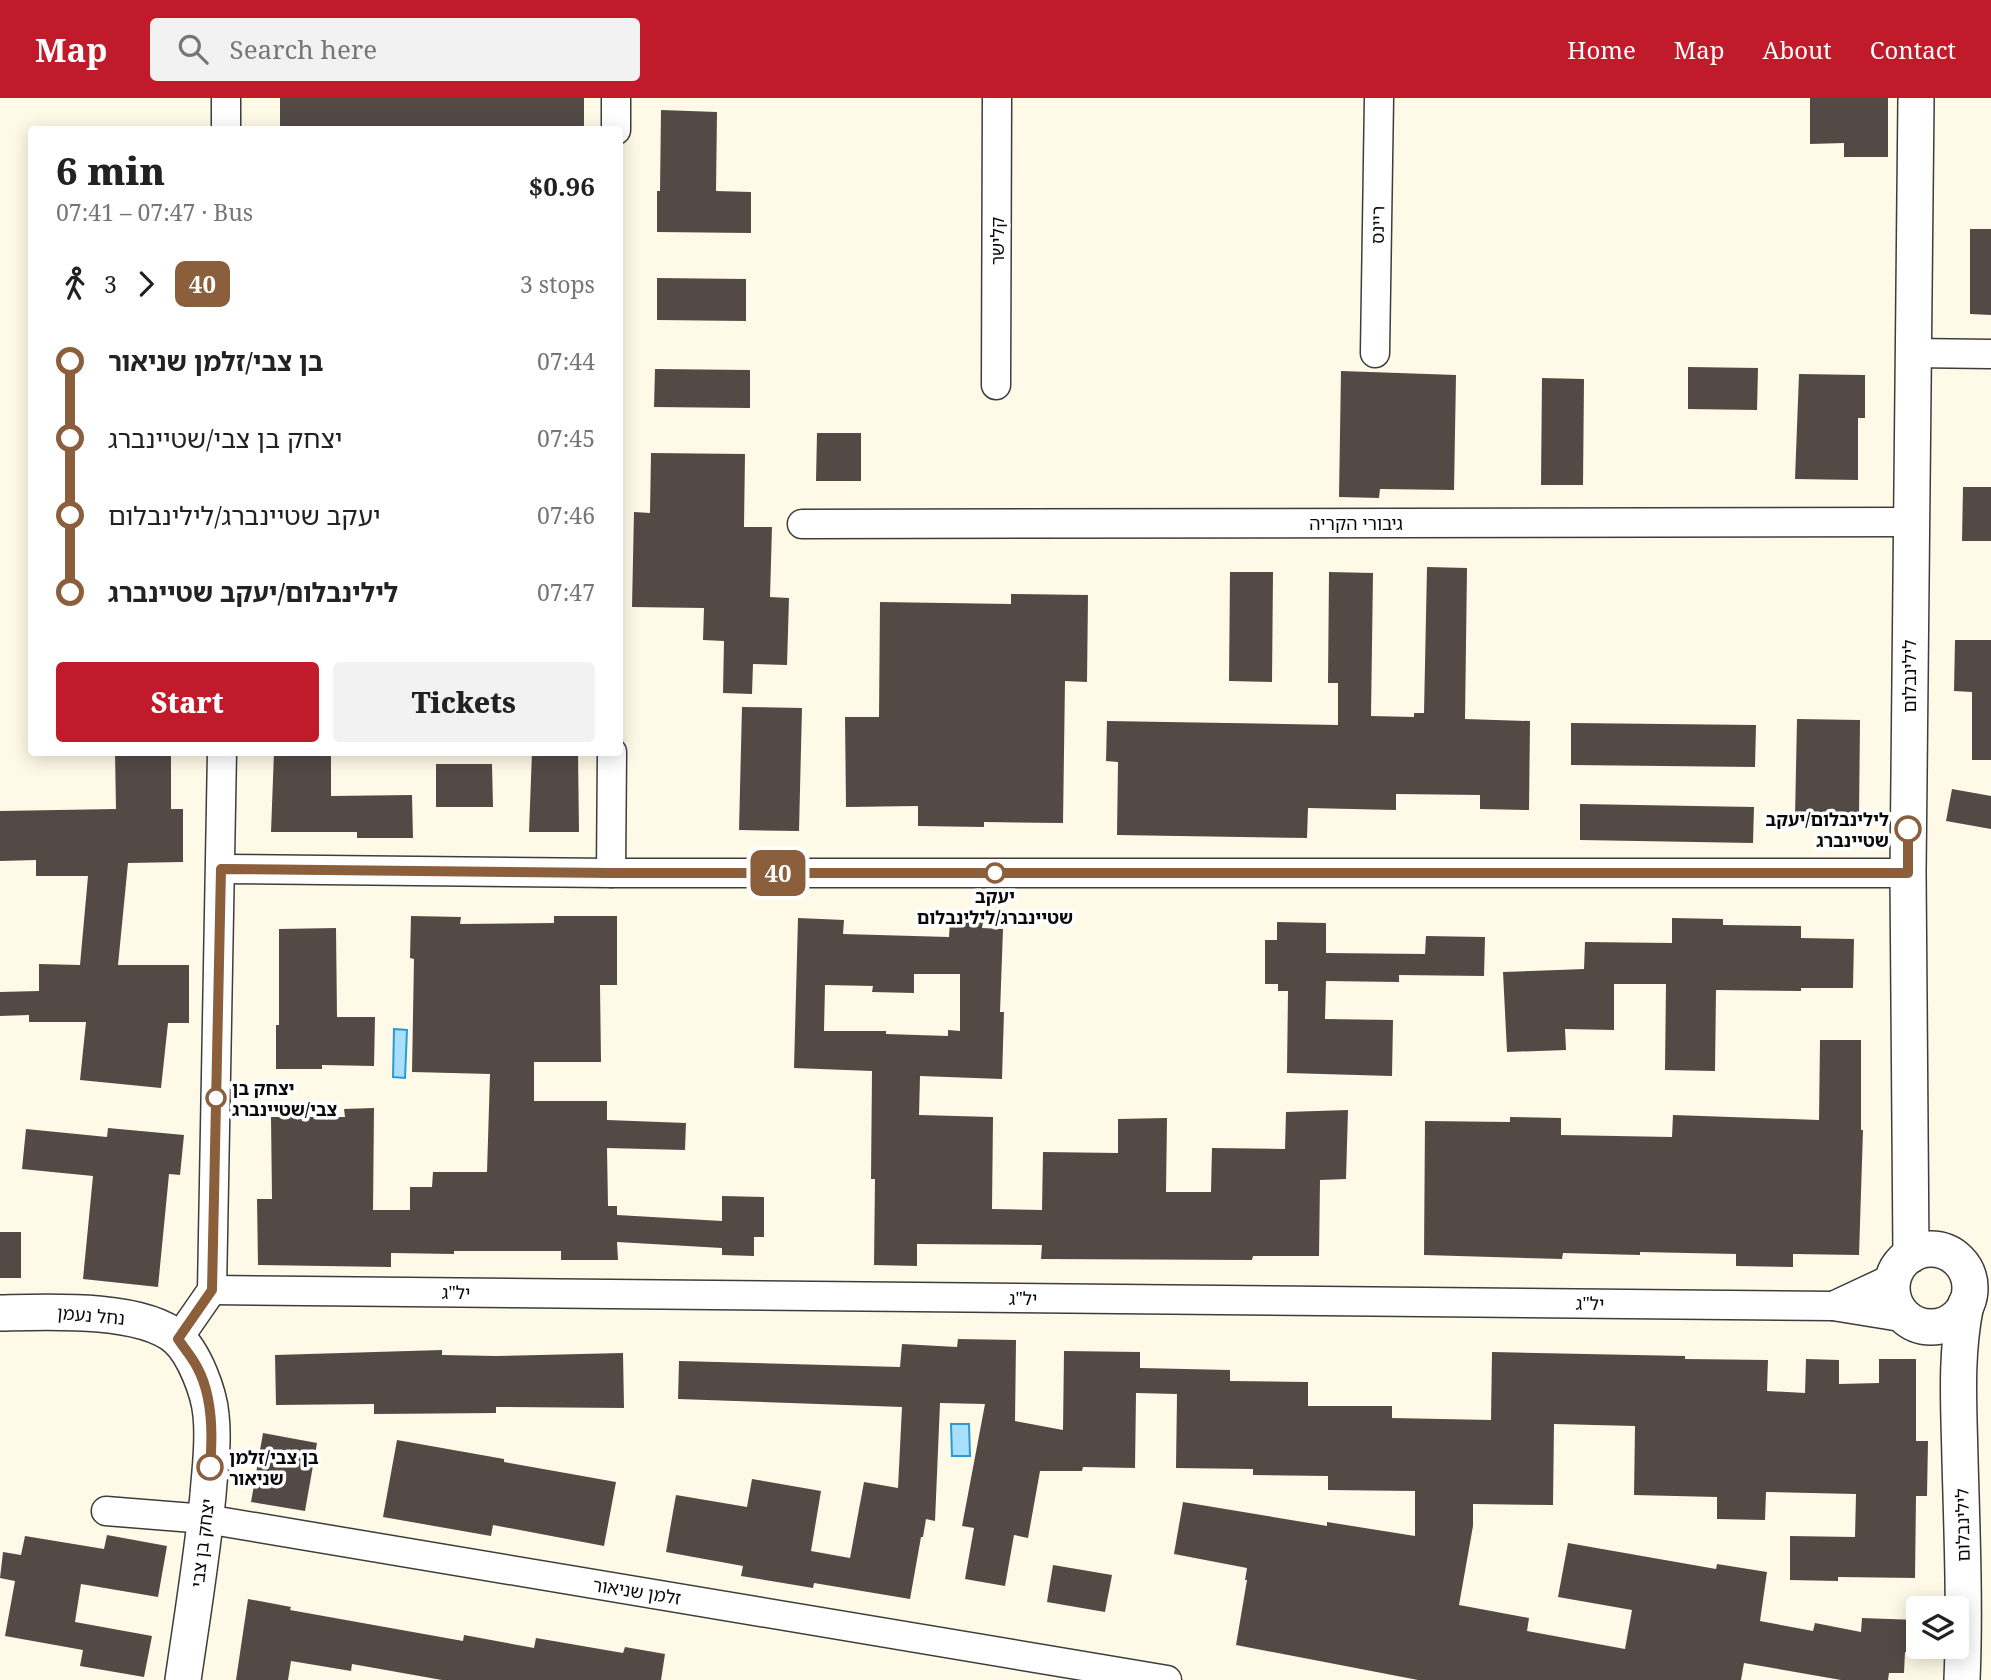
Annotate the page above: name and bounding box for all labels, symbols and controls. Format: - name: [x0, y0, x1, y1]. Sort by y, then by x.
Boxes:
- search box: [150, 18, 640, 81]
- text: Map: [35, 27, 108, 72]
- icon: search: [174, 30, 212, 68]
- text: Search here: [230, 31, 377, 67]
- text: Home: [1567, 33, 1636, 66]
- text: Map: [1674, 33, 1725, 66]
- text: About: [1763, 33, 1832, 66]
- text: Contact: [1870, 33, 1956, 66]
- text: 6 min: [56, 144, 165, 196]
- text: $0.96: [529, 168, 595, 204]
- text: 07:41 – 07:47 · Bus: [56, 196, 253, 228]
- street label: ריינס: [1365, 206, 1389, 244]
- street label: קלישר: [985, 217, 1009, 265]
- icon: walk: [56, 265, 94, 303]
- icon: forward: [127, 265, 165, 303]
- text: 40: [189, 267, 216, 300]
- text: 3: [104, 268, 117, 300]
- text: 3 stops: [520, 268, 595, 300]
- text: בן צבי/זלמן שניאור: [108, 343, 324, 379]
- text: 07:44: [537, 345, 595, 377]
- text: יצחק בן צבי/שטיינברג: [108, 420, 343, 456]
- text: 07:45: [537, 422, 595, 454]
- text: יעקב שטיינברג/לילינבלום: [108, 497, 381, 533]
- text: 07:46: [537, 499, 595, 531]
- street label: גיבורי הקריה: [1309, 511, 1403, 535]
- text: לילינבלום/יעקב שטיינברג: [108, 574, 398, 610]
- text: 07:47: [537, 576, 595, 608]
- street label: לילינבלום: [1897, 639, 1921, 713]
- button: Start: [56, 662, 319, 742]
- button: Tickets: [333, 662, 595, 742]
- place label: לילינבלום/יעקב שטיינברג: [1766, 807, 1889, 852]
- marker: לילינבלום/יעקב שטיינברג: [1895, 816, 1921, 842]
- line badge: 40: [746, 850, 810, 896]
- text: 40: [764, 856, 792, 889]
- marker: יעקב שטיינברג/לילינבלום: [985, 863, 1005, 883]
- place label: יעקב שטיינברג/לילינבלום: [917, 884, 1073, 929]
- place label: יצחק בן צבי/שטיינברג: [232, 1076, 337, 1121]
- marker: יצחק בן צבי/שטיינברג: [206, 1088, 226, 1108]
- street label: יל"ג: [441, 1280, 471, 1304]
- street label: יל"ג: [1008, 1286, 1038, 1310]
- street label: יל"ג: [1575, 1291, 1605, 1315]
- street label: נחל נעמן: [56, 1300, 126, 1330]
- place label: בן צבי/זלמן שניאור: [229, 1445, 319, 1490]
- marker: בן צבי/זלמן שניאור: [197, 1454, 223, 1480]
- street label: לילינבלום: [1949, 1488, 1975, 1562]
- street label: יצחק בן צבי: [185, 1497, 219, 1589]
- street label: זלמן שניאור: [591, 1572, 683, 1610]
- map controls: [1906, 1596, 1969, 1659]
- button: layers: [1906, 1596, 1969, 1659]

